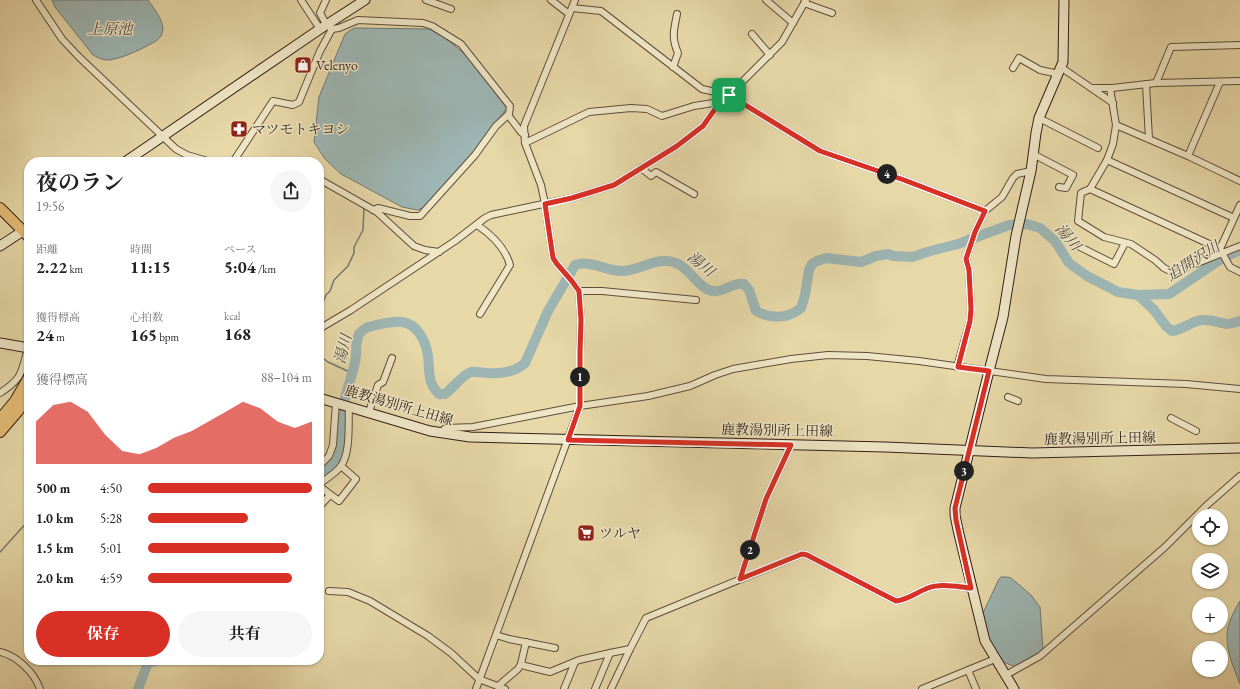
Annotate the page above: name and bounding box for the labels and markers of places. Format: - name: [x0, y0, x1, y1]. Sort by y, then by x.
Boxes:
- shop icon: Velenyo: [293, 55, 313, 75]
- place label: Velenyo: [316, 56, 358, 74]
- pin: [712, 78, 746, 112]
- pharmacy icon: マツモトキヨシ: [229, 119, 249, 139]
- place label: マツモトキヨシ: [252, 120, 350, 138]
- pin: 4: [877, 164, 897, 184]
- pin: 1: [570, 367, 590, 387]
- pin: 3: [954, 461, 974, 481]
- supermarket icon: ツルヤ: [576, 523, 596, 543]
- place label: ツルヤ: [599, 524, 641, 542]
- pin: 2: [740, 540, 760, 560]

